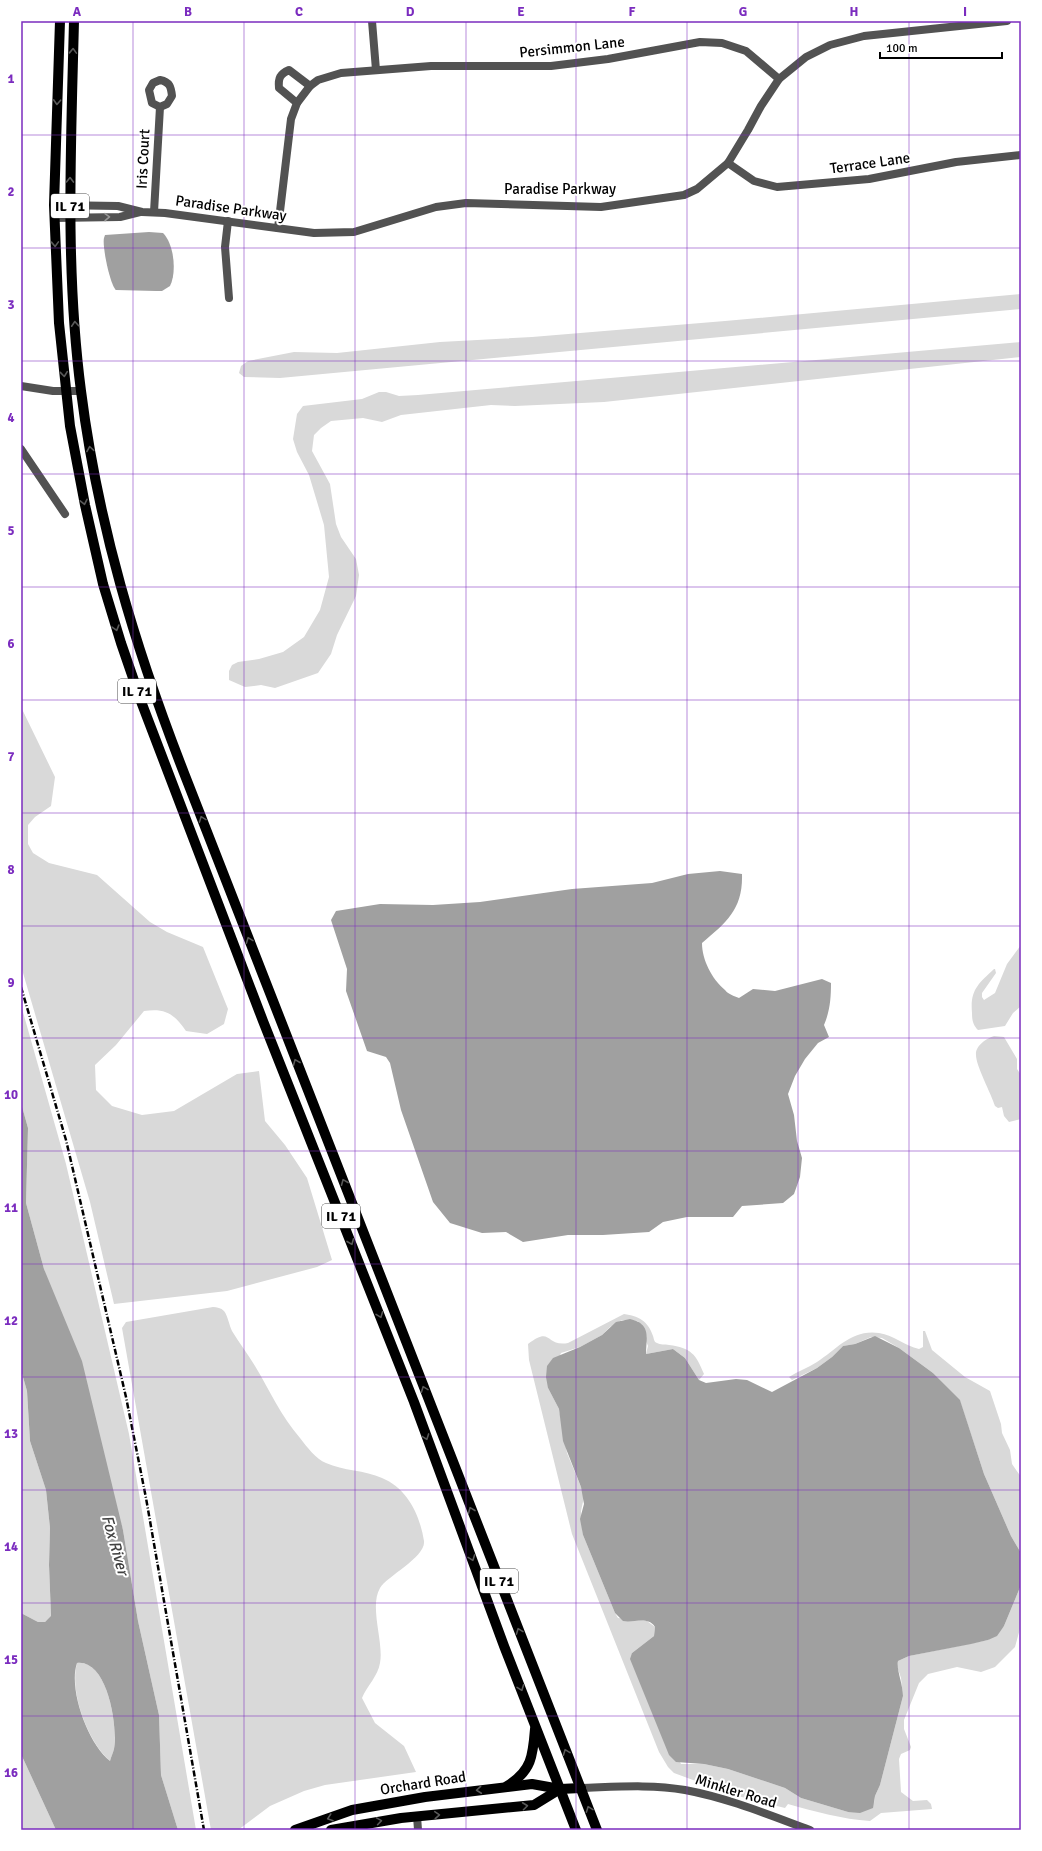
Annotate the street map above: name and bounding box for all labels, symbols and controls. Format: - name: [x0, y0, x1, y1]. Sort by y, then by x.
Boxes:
- text: A: [73, 4, 82, 20]
- text: B: [184, 4, 192, 20]
- text: C: [295, 4, 303, 20]
- text: D: [406, 4, 415, 20]
- text: E: [517, 4, 525, 20]
- text: F: [629, 4, 636, 20]
- text: G: [739, 4, 747, 20]
- text: H: [850, 4, 858, 20]
- text: I: [963, 4, 967, 20]
- street label: Persimmon Lane: [518, 33, 626, 61]
- scale bar: [880, 34, 1002, 60]
- text: 100 m: [886, 41, 918, 56]
- one-way arrow: [69, 48, 78, 54]
- text: 1: [7, 71, 15, 87]
- one-way arrow: [53, 99, 61, 105]
- street label: Iris Court: [132, 128, 154, 190]
- street label: Terrace Lane: [829, 148, 911, 178]
- one-way arrow: [66, 177, 74, 183]
- street label: Paradise Parkway: [504, 180, 616, 198]
- text: 2: [7, 184, 15, 200]
- street label: Paradise Parkway: [174, 191, 288, 225]
- road number: IL 71: [51, 194, 89, 218]
- one-way arrow: [104, 213, 110, 221]
- one-way arrow: [51, 241, 59, 247]
- text: 3: [7, 297, 15, 313]
- one-way arrow: [70, 321, 79, 327]
- one-way arrow: [59, 370, 68, 377]
- text: 4: [7, 410, 15, 426]
- one-way arrow: [86, 446, 94, 452]
- one-way arrow: [80, 499, 88, 505]
- text: 5: [7, 523, 15, 539]
- one-way arrow: [111, 624, 120, 631]
- text: 6: [7, 636, 15, 652]
- road number: IL 71: [118, 679, 156, 703]
- text: 7: [7, 749, 15, 765]
- one-way arrow: [198, 816, 206, 823]
- text: 8: [7, 862, 15, 878]
- one-way arrow: [246, 937, 254, 945]
- text: 9: [7, 975, 15, 991]
- one-way arrow: [293, 1058, 301, 1066]
- text: 10: [4, 1087, 18, 1103]
- one-way arrow: [341, 1179, 349, 1187]
- text: 11: [4, 1200, 18, 1216]
- road number: IL 71: [322, 1204, 360, 1228]
- one-way arrow: [346, 1238, 354, 1246]
- one-way arrow: [375, 1312, 383, 1319]
- text: 12: [4, 1313, 18, 1329]
- one-way arrow: [420, 1385, 428, 1392]
- text: 13: [4, 1426, 18, 1442]
- one-way arrow: [422, 1433, 430, 1440]
- one-way arrow: [468, 1506, 476, 1514]
- water label: Fox River: [97, 1513, 134, 1579]
- text: 14: [4, 1539, 18, 1555]
- one-way arrow: [467, 1555, 475, 1562]
- road number: IL 71: [480, 1569, 518, 1593]
- one-way arrow: [515, 1627, 523, 1634]
- text: 15: [4, 1652, 18, 1668]
- one-way arrow: [516, 1685, 524, 1692]
- one-way arrow: [563, 1748, 571, 1755]
- text: 16: [4, 1765, 18, 1781]
- street label: Orchard Road: [379, 1767, 467, 1799]
- street label: Minkler Road: [693, 1770, 779, 1812]
- one-way arrow: [476, 1785, 482, 1794]
- one-way arrow: [522, 1801, 528, 1810]
- one-way arrow: [585, 1805, 593, 1812]
- one-way arrow: [434, 1810, 440, 1819]
- one-way arrow: [327, 1813, 334, 1821]
- one-way arrow: [376, 1817, 382, 1826]

